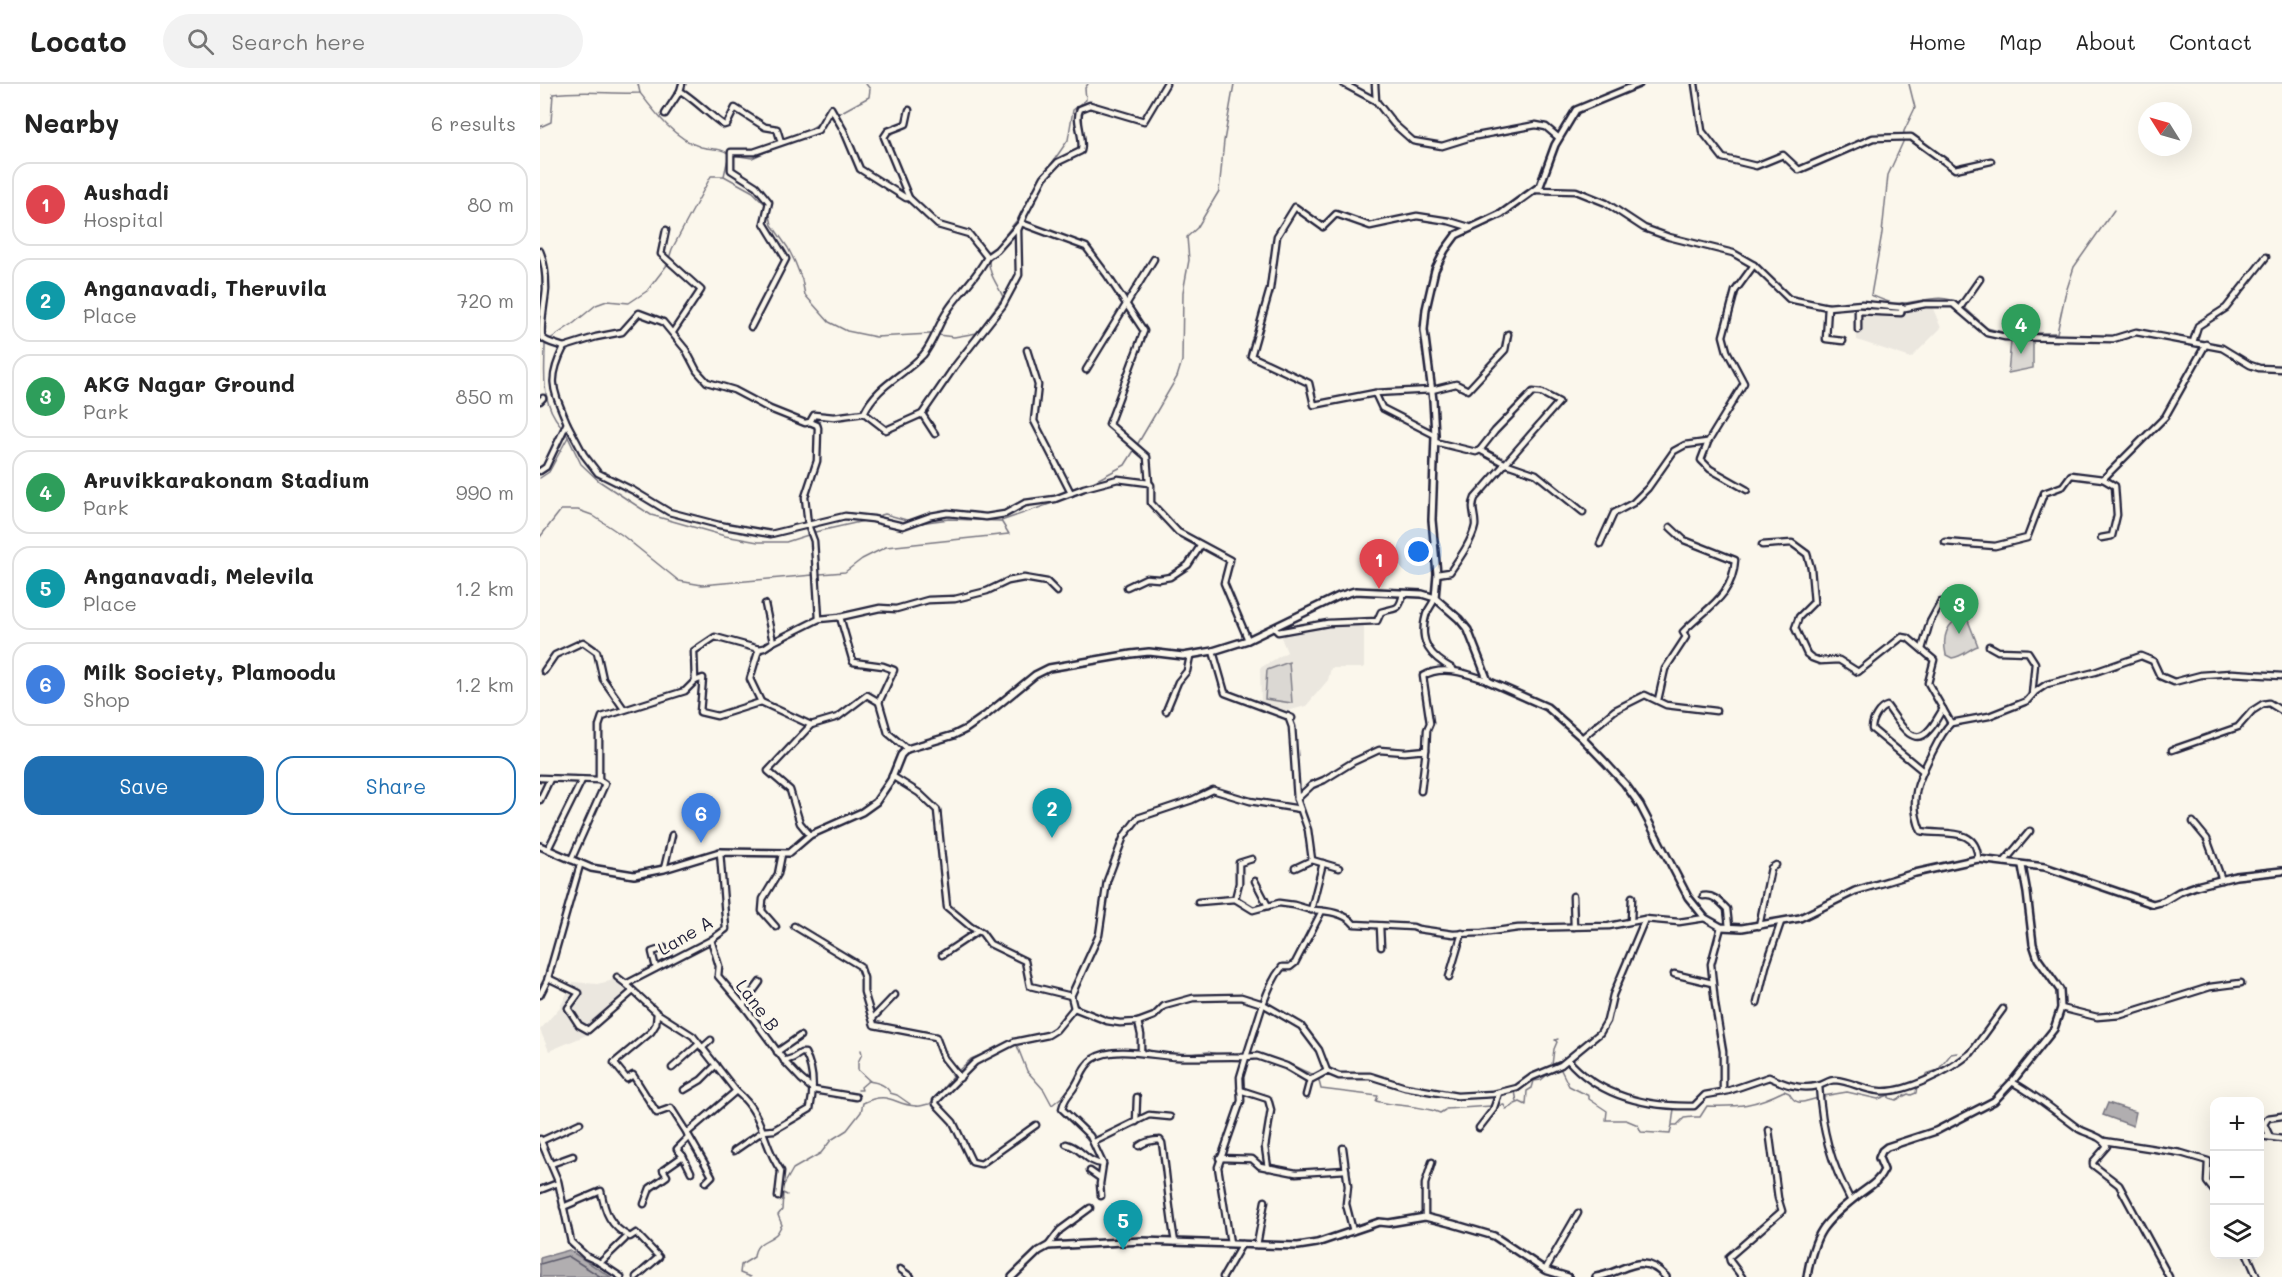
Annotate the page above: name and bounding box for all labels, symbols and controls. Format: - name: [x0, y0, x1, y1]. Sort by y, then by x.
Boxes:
- search box: [163, 14, 583, 68]
- text: Locato: [30, 23, 127, 59]
- icon: search: [184, 25, 217, 58]
- text: Search here: [232, 27, 365, 56]
- text: Home: [1909, 28, 1966, 55]
- text: Map: [1999, 28, 2042, 55]
- text: About: [2075, 28, 2136, 55]
- text: Contact: [2169, 28, 2252, 55]
- north arrow: [2138, 102, 2192, 156]
- text: Nearby: [24, 106, 119, 140]
- text: 6 results: [431, 110, 516, 136]
- text: Aushadi: [83, 177, 170, 206]
- text: 1: [41, 191, 50, 217]
- text: 80 m: [467, 191, 514, 217]
- text: Hospital: [83, 206, 164, 232]
- text: Anganavadi, Theruvila: [83, 273, 327, 302]
- text: 2: [40, 287, 51, 313]
- text: 720 m: [457, 287, 514, 313]
- text: Place: [83, 302, 137, 328]
- pin: 4: [2002, 304, 2040, 354]
- text: AKG Nagar Ground: [83, 369, 295, 398]
- text: 3: [40, 383, 52, 409]
- text: 850 m: [456, 383, 514, 409]
- text: Park: [83, 398, 128, 424]
- text: Aruvikkarakonam Stadium: [83, 465, 369, 494]
- text: 4: [39, 479, 52, 505]
- text: 990 m: [456, 479, 514, 505]
- text: Park: [83, 494, 128, 520]
- your location: [1404, 537, 1433, 566]
- pin: 1: [1360, 540, 1398, 589]
- text: Anganavadi, Melevila: [83, 561, 314, 590]
- text: 5: [40, 575, 51, 601]
- text: 1.2 km: [455, 575, 514, 601]
- pin: 3: [1940, 584, 1978, 634]
- text: Place: [83, 590, 137, 616]
- text: Milk Society, Plamoodu: [83, 657, 336, 686]
- text: 6: [39, 671, 52, 697]
- text: 1.2 km: [455, 671, 514, 697]
- text: Shop: [83, 686, 130, 712]
- button: Save: [24, 756, 264, 815]
- button: Share: [276, 756, 516, 815]
- pin: 2: [1032, 788, 1072, 838]
- pin: 6: [682, 794, 720, 843]
- street label: Lane A: [653, 910, 717, 960]
- street label: Lane B: [731, 974, 785, 1036]
- map controls: [2210, 1097, 2264, 1259]
- button: +: [2210, 1097, 2264, 1151]
- button: −: [2210, 1151, 2264, 1205]
- pin: 5: [1104, 1200, 1142, 1250]
- button: layers: [2210, 1205, 2264, 1259]

